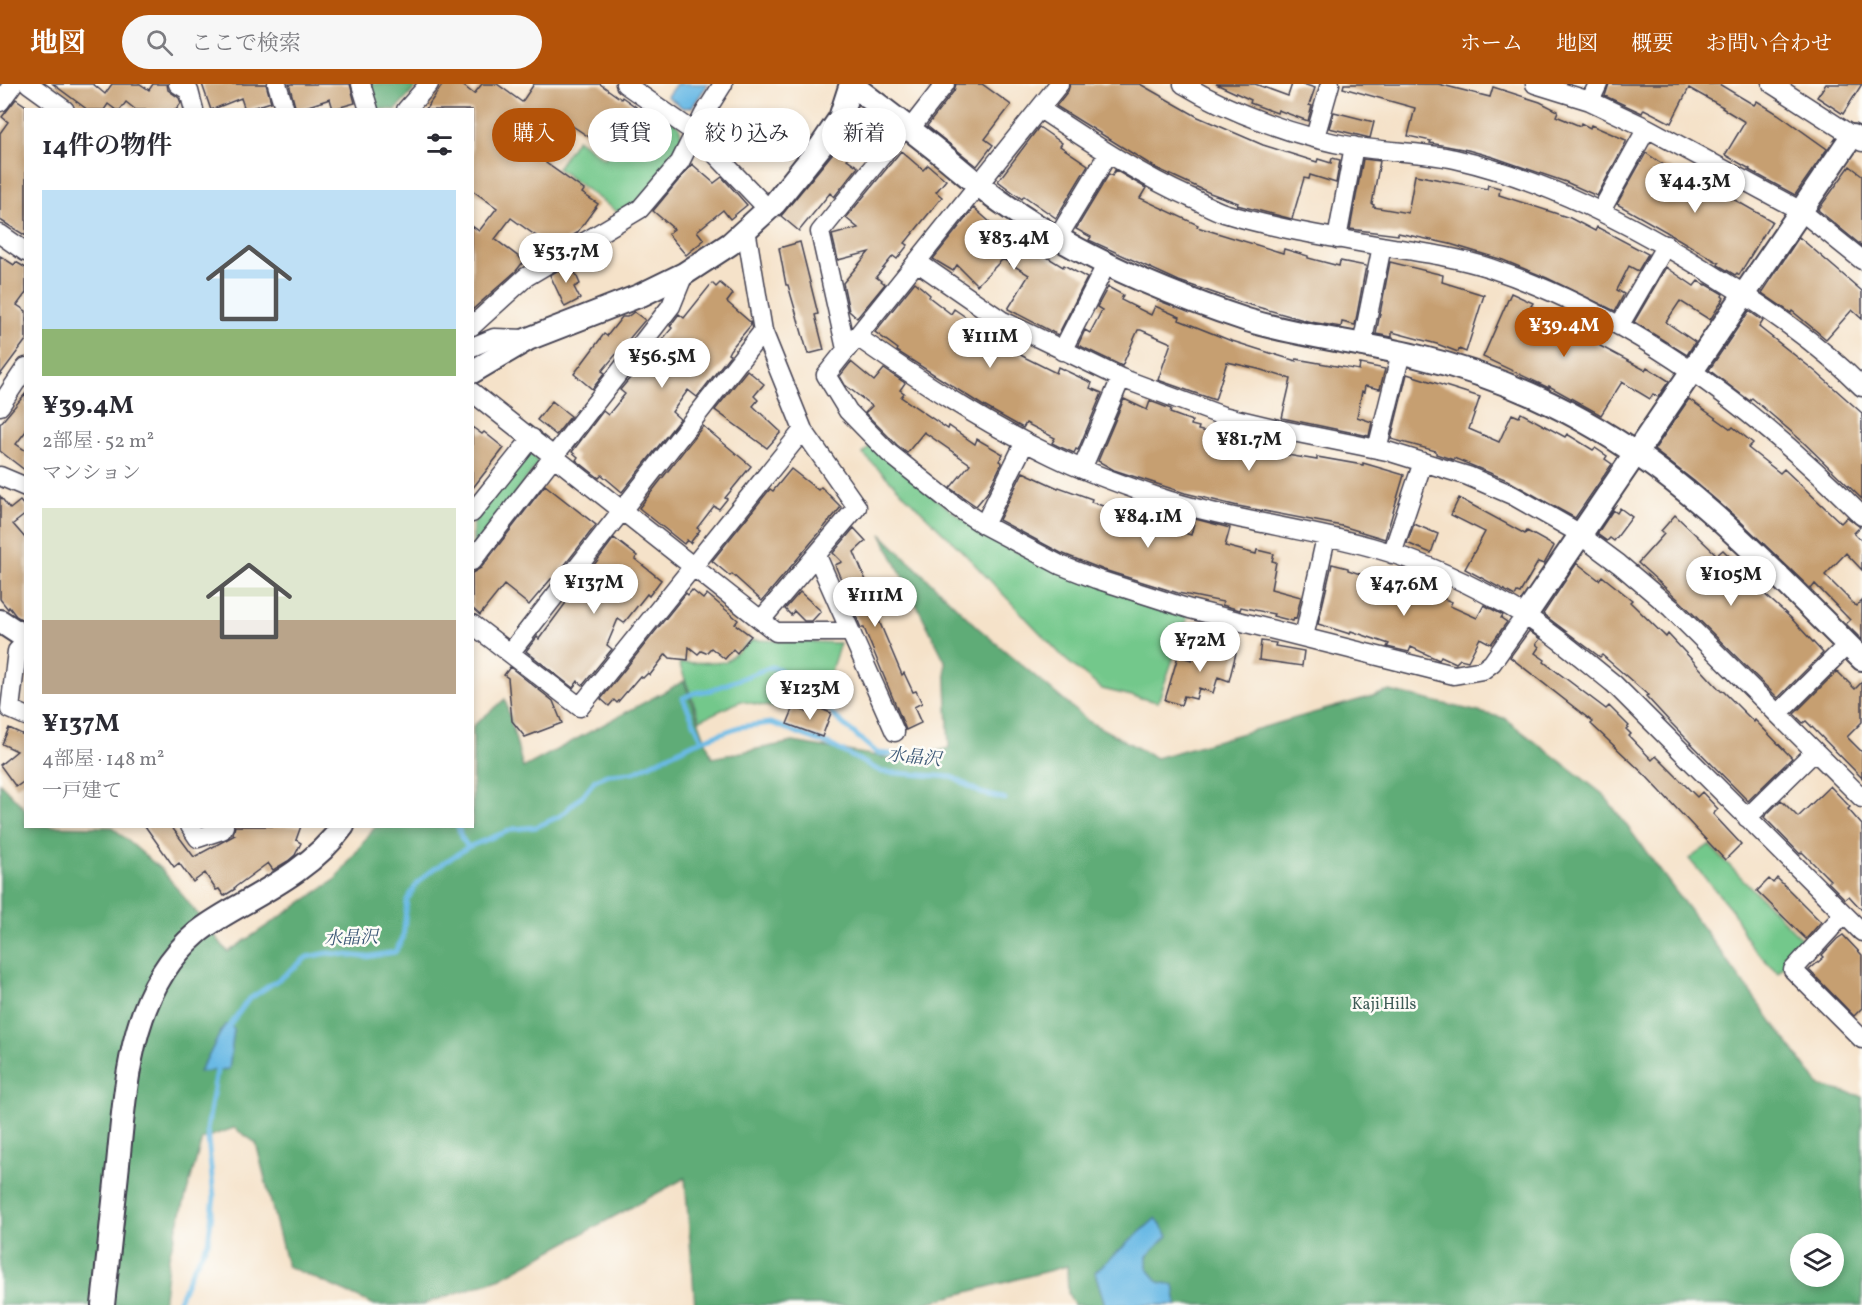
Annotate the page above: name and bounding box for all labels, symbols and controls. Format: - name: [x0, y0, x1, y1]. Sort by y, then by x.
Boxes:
- search box: [122, 15, 542, 69]
- text: 地図: [30, 25, 86, 64]
- icon: search: [143, 26, 176, 59]
- text: ここで検索: [191, 29, 301, 60]
- text: ホーム: [1460, 30, 1523, 59]
- text: 地図: [1556, 30, 1598, 59]
- text: 概要: [1631, 30, 1673, 59]
- text: お問い合わせ: [1706, 30, 1832, 59]
- chip: 購入: [492, 108, 576, 162]
- chip: 賃貸: [588, 108, 672, 162]
- chip: 絞り込み: [684, 108, 810, 162]
- chip: 新着: [822, 108, 906, 162]
- icon: filters: [423, 128, 456, 161]
- text: 14件の物件: [42, 129, 172, 165]
- pin: ¥44.3M: [1646, 163, 1744, 214]
- text: ¥44.3M: [1659, 168, 1731, 196]
- pin: ¥83.4M: [965, 220, 1063, 271]
- text: ¥83.4M: [979, 225, 1049, 253]
- icon: home: [195, 229, 303, 337]
- pin: ¥53.7M: [517, 233, 615, 284]
- text: ¥53.7M: [533, 238, 599, 266]
- pin: ¥39.4M: [1515, 307, 1613, 358]
- text: ¥39.4M: [1529, 312, 1599, 340]
- pin: ¥111M: [948, 318, 1032, 369]
- text: ¥111M: [962, 323, 1018, 351]
- pin: ¥56.5M: [613, 338, 711, 389]
- text: ¥56.5M: [628, 343, 696, 371]
- text: ¥39.4M: [42, 388, 134, 424]
- pin: ¥81.7M: [1200, 421, 1298, 472]
- text: ¥81.7M: [1216, 426, 1282, 454]
- text: 2部屋 · 52 m²: [42, 428, 154, 456]
- text: マンション: [42, 460, 141, 488]
- pin: ¥84.1M: [1099, 498, 1197, 549]
- text: ¥84.1M: [1114, 503, 1182, 531]
- icon: home: [195, 547, 303, 655]
- pin: ¥105M: [1689, 556, 1773, 607]
- text: ¥105M: [1700, 561, 1762, 589]
- pin: ¥137M: [552, 564, 636, 615]
- pin: ¥47.6M: [1355, 566, 1453, 617]
- text: ¥137M: [564, 569, 624, 597]
- text: ¥47.6M: [1370, 571, 1438, 599]
- pin: ¥111M: [833, 577, 917, 628]
- text: ¥111M: [847, 582, 903, 610]
- pin: ¥72M: [1164, 622, 1236, 673]
- text: ¥72M: [1174, 627, 1226, 655]
- pin: ¥123M: [768, 670, 852, 721]
- text: ¥123M: [780, 675, 840, 703]
- text: ¥137M: [42, 706, 120, 742]
- water label: 水晶沢: [886, 743, 944, 773]
- text: 4部屋 · 148 m²: [42, 746, 164, 774]
- text: 一戸建て: [42, 778, 122, 806]
- water label: 水晶沢: [324, 925, 380, 952]
- park label: Kaji Hills: [1352, 994, 1416, 1016]
- map controls: [1790, 1233, 1844, 1287]
- button: layers: [1790, 1233, 1844, 1287]

